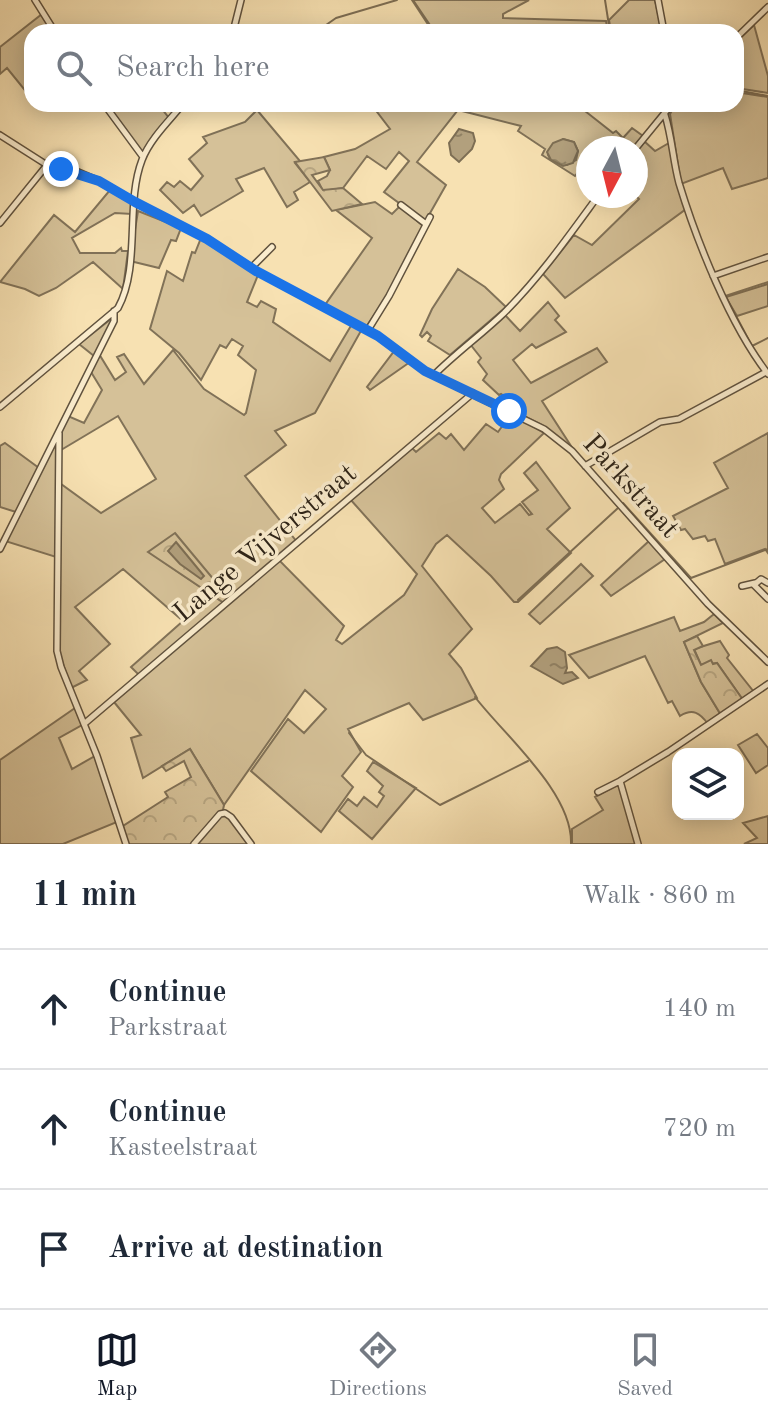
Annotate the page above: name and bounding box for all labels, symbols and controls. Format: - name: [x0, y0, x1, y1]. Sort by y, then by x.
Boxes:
- search box: [24, 24, 744, 112]
- icon: search: [52, 46, 96, 90]
- text: Search here: [116, 53, 270, 83]
- north arrow: [576, 136, 648, 208]
- route end: [43, 151, 79, 187]
- route start: [491, 393, 527, 429]
- street label: Parkstraat: [577, 430, 683, 544]
- street label: Lange Vijverstraat: [169, 460, 363, 628]
- map controls: [672, 748, 744, 820]
- button: layers: [672, 748, 744, 820]
- text: 11 min: [32, 879, 137, 913]
- text: Walk · 860 m: [582, 883, 736, 909]
- text: Continue: [108, 978, 227, 1008]
- icon: ahead: [32, 987, 76, 1031]
- text: 140 m: [663, 996, 736, 1022]
- text: Parkstraat: [108, 1015, 227, 1041]
- text: Continue: [108, 1098, 227, 1128]
- icon: ahead: [32, 1107, 76, 1151]
- text: 720 m: [663, 1116, 736, 1142]
- text: Kasteelstraat: [108, 1135, 258, 1161]
- icon: arrive: [32, 1227, 76, 1271]
- text: Arrive at destination: [108, 1234, 383, 1264]
- tab: Map: [95, 1328, 139, 1403]
- tab: Directions: [329, 1328, 427, 1403]
- tab: Saved: [617, 1328, 673, 1403]

